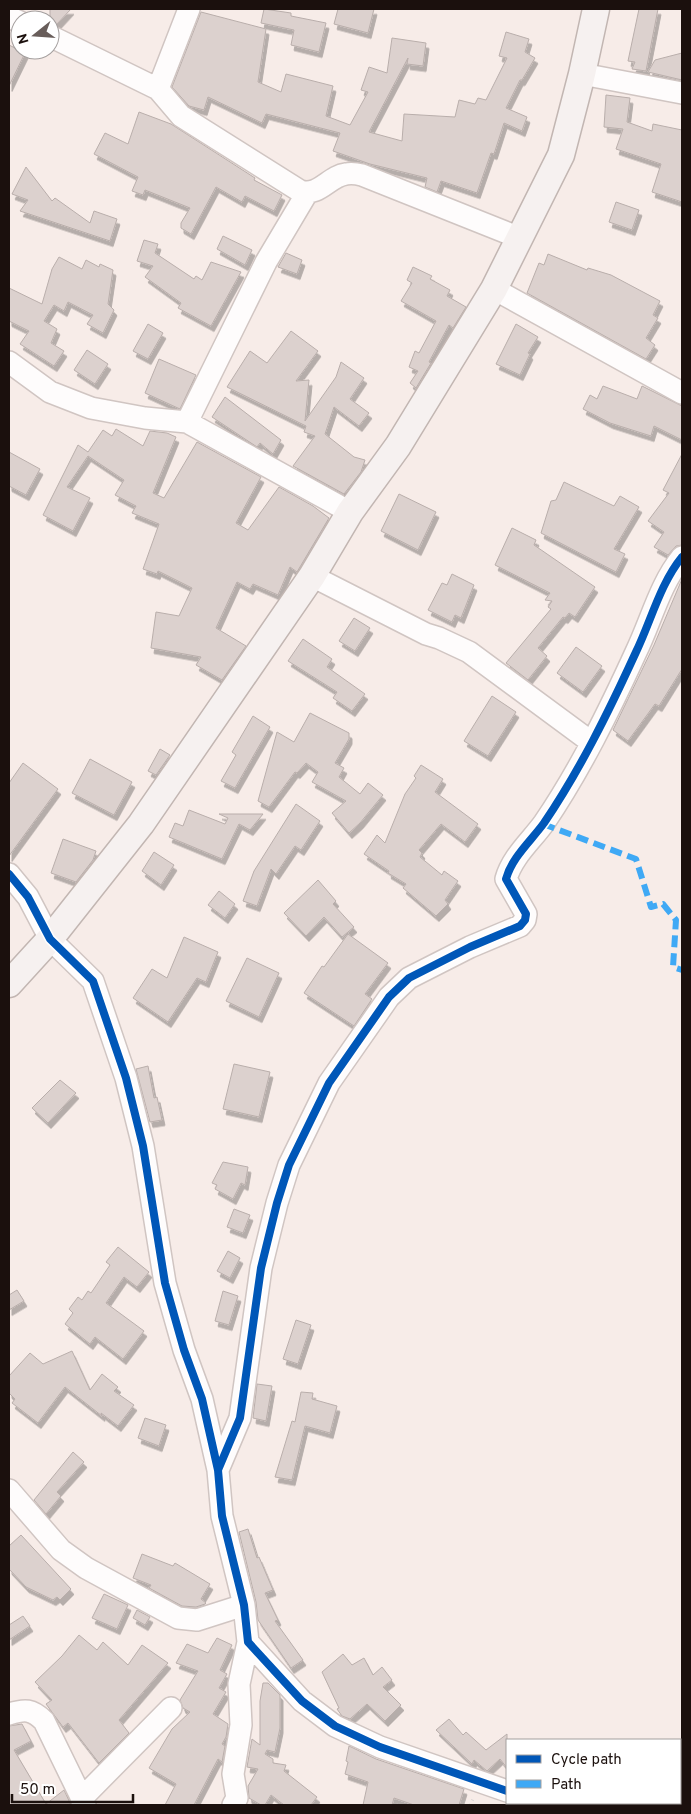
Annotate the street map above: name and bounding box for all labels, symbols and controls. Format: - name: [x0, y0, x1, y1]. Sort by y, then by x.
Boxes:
- north arrow: [10, 10, 60, 60]
- text: N: [14, 31, 34, 46]
- legend: [506, 1739, 681, 1804]
- text: Cycle path: [551, 1751, 622, 1770]
- scale bar: [12, 1772, 134, 1804]
- text: Path: [551, 1776, 582, 1795]
- text: 50 m: [20, 1781, 55, 1800]

